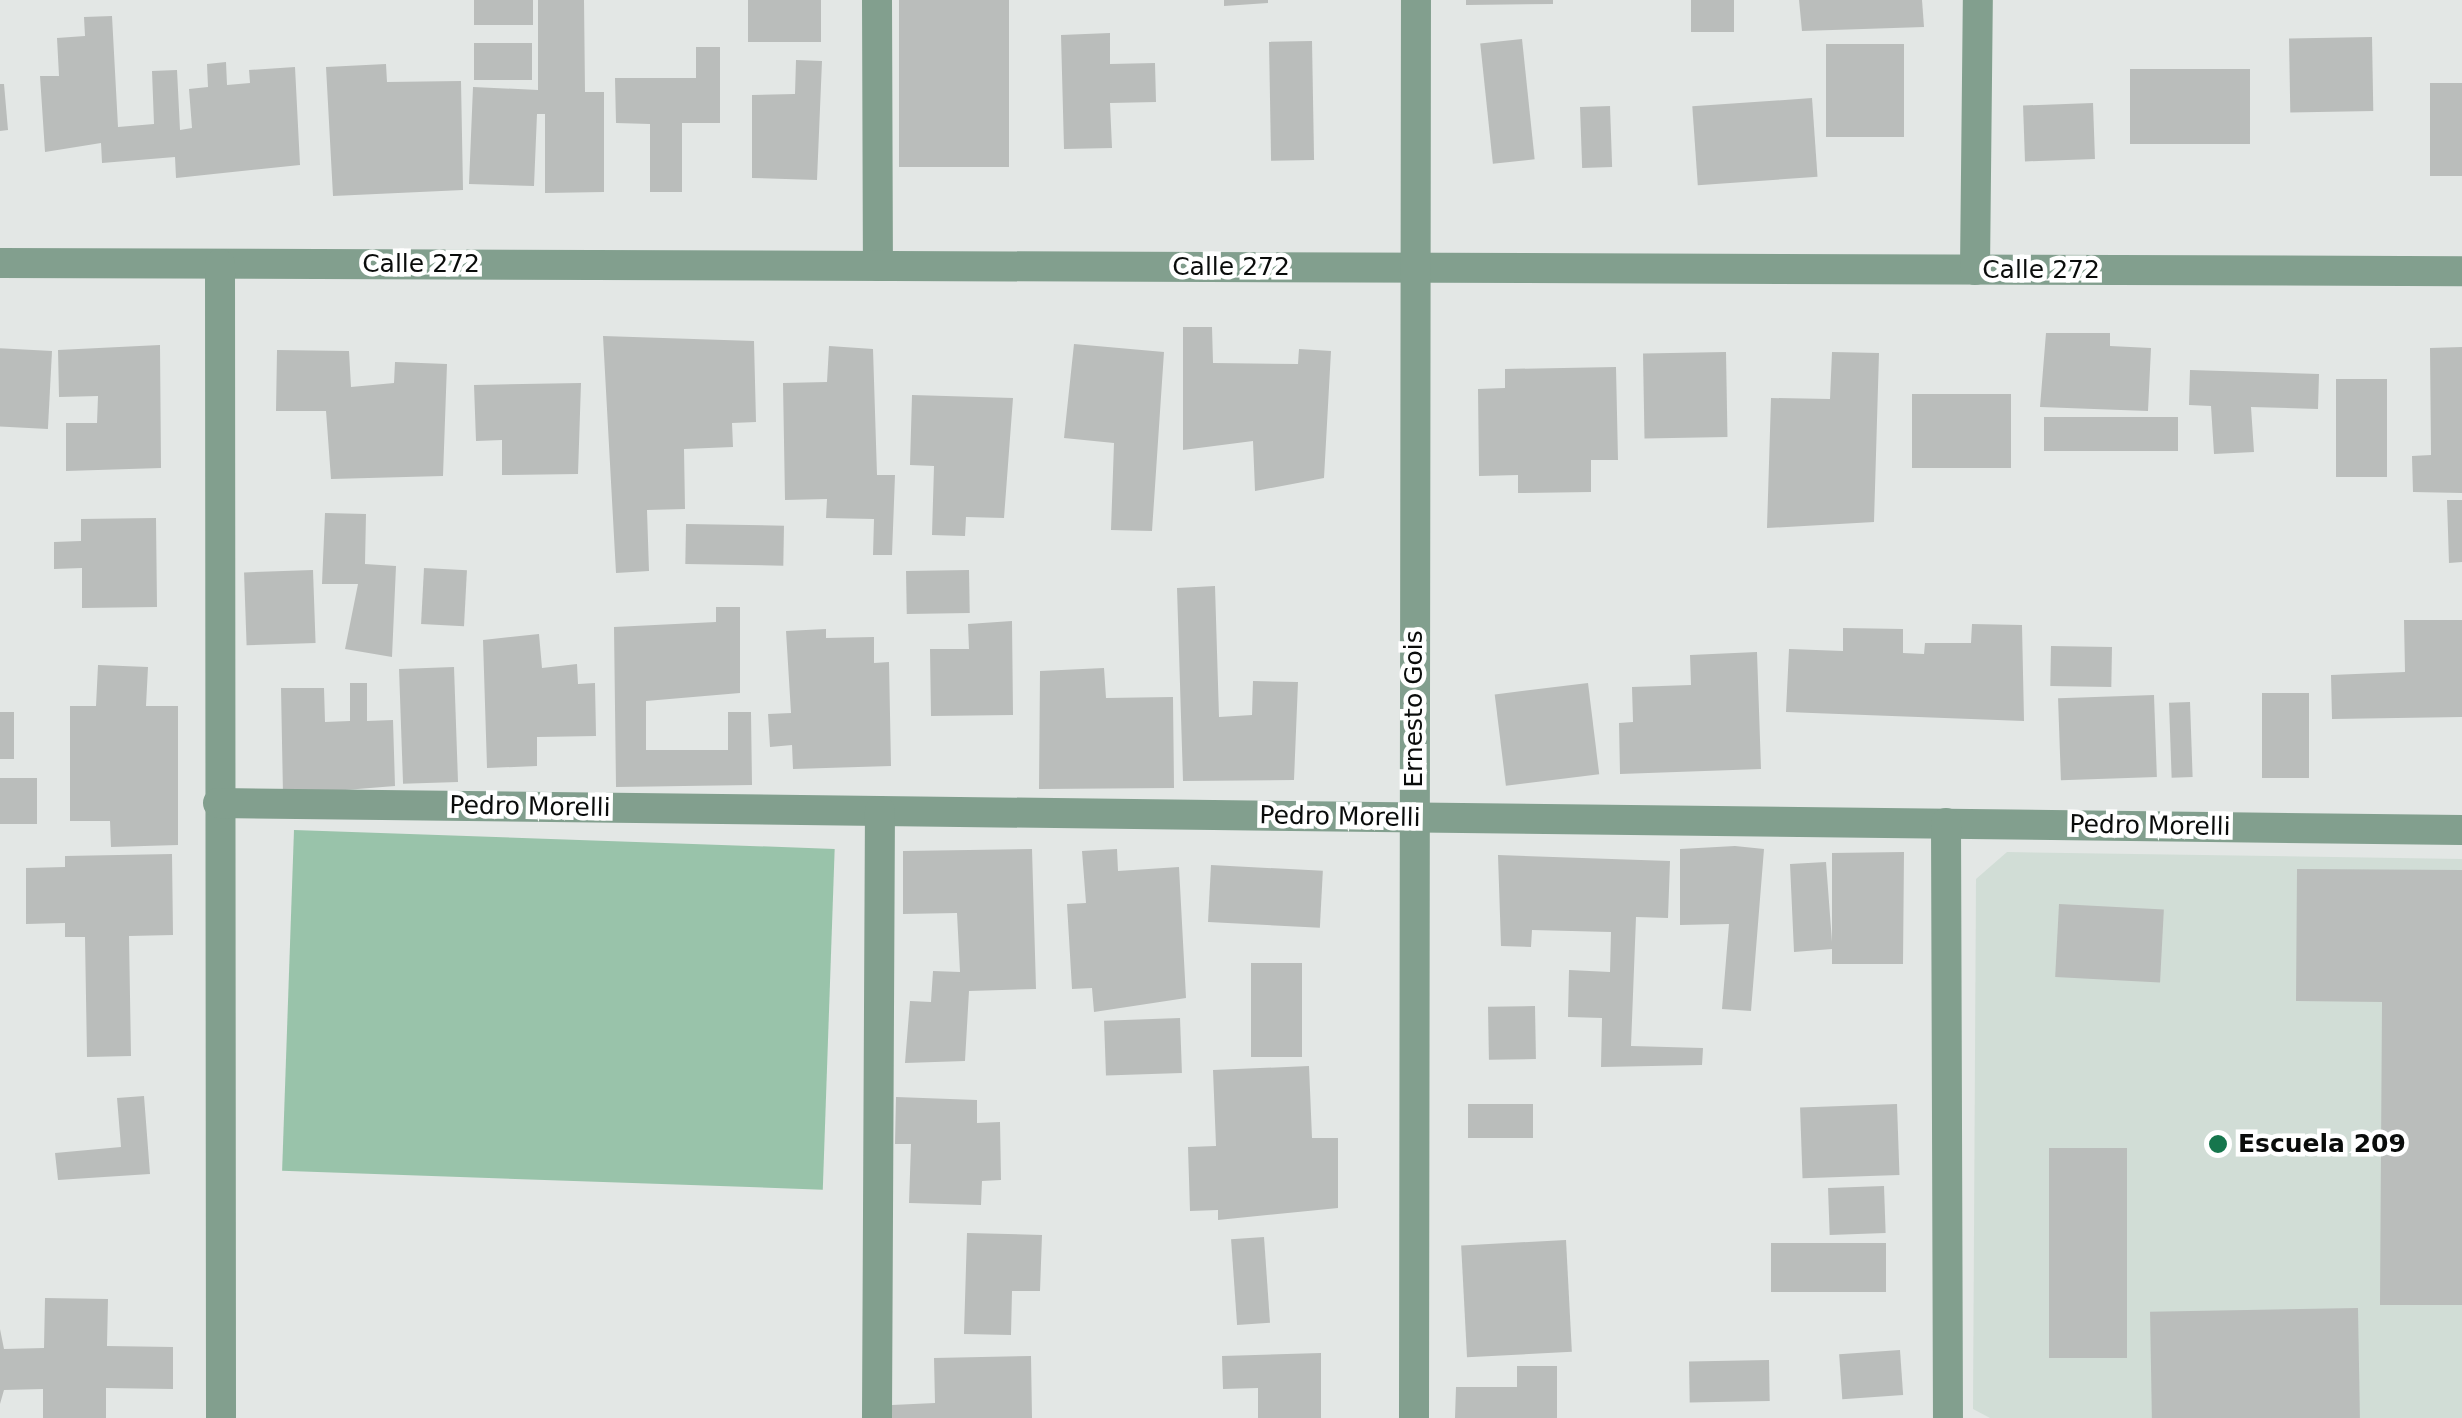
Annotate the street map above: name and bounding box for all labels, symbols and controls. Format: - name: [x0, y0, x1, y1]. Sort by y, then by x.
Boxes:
- street label: Calle 272: [362, 249, 480, 279]
- street label: Calle 272: [1172, 252, 1290, 282]
- street label: Calle 272: [1982, 255, 2100, 285]
- street label: Ernesto Gois: [1399, 630, 1429, 788]
- street label: Pedro Morelli: [449, 791, 611, 823]
- street label: Pedro Morelli: [1259, 801, 1421, 833]
- street label: Pedro Morelli: [2069, 810, 2231, 842]
- place label: Escuela 209: [2238, 1129, 2406, 1159]
- marker: Escuela 209: [2207, 1133, 2229, 1155]

